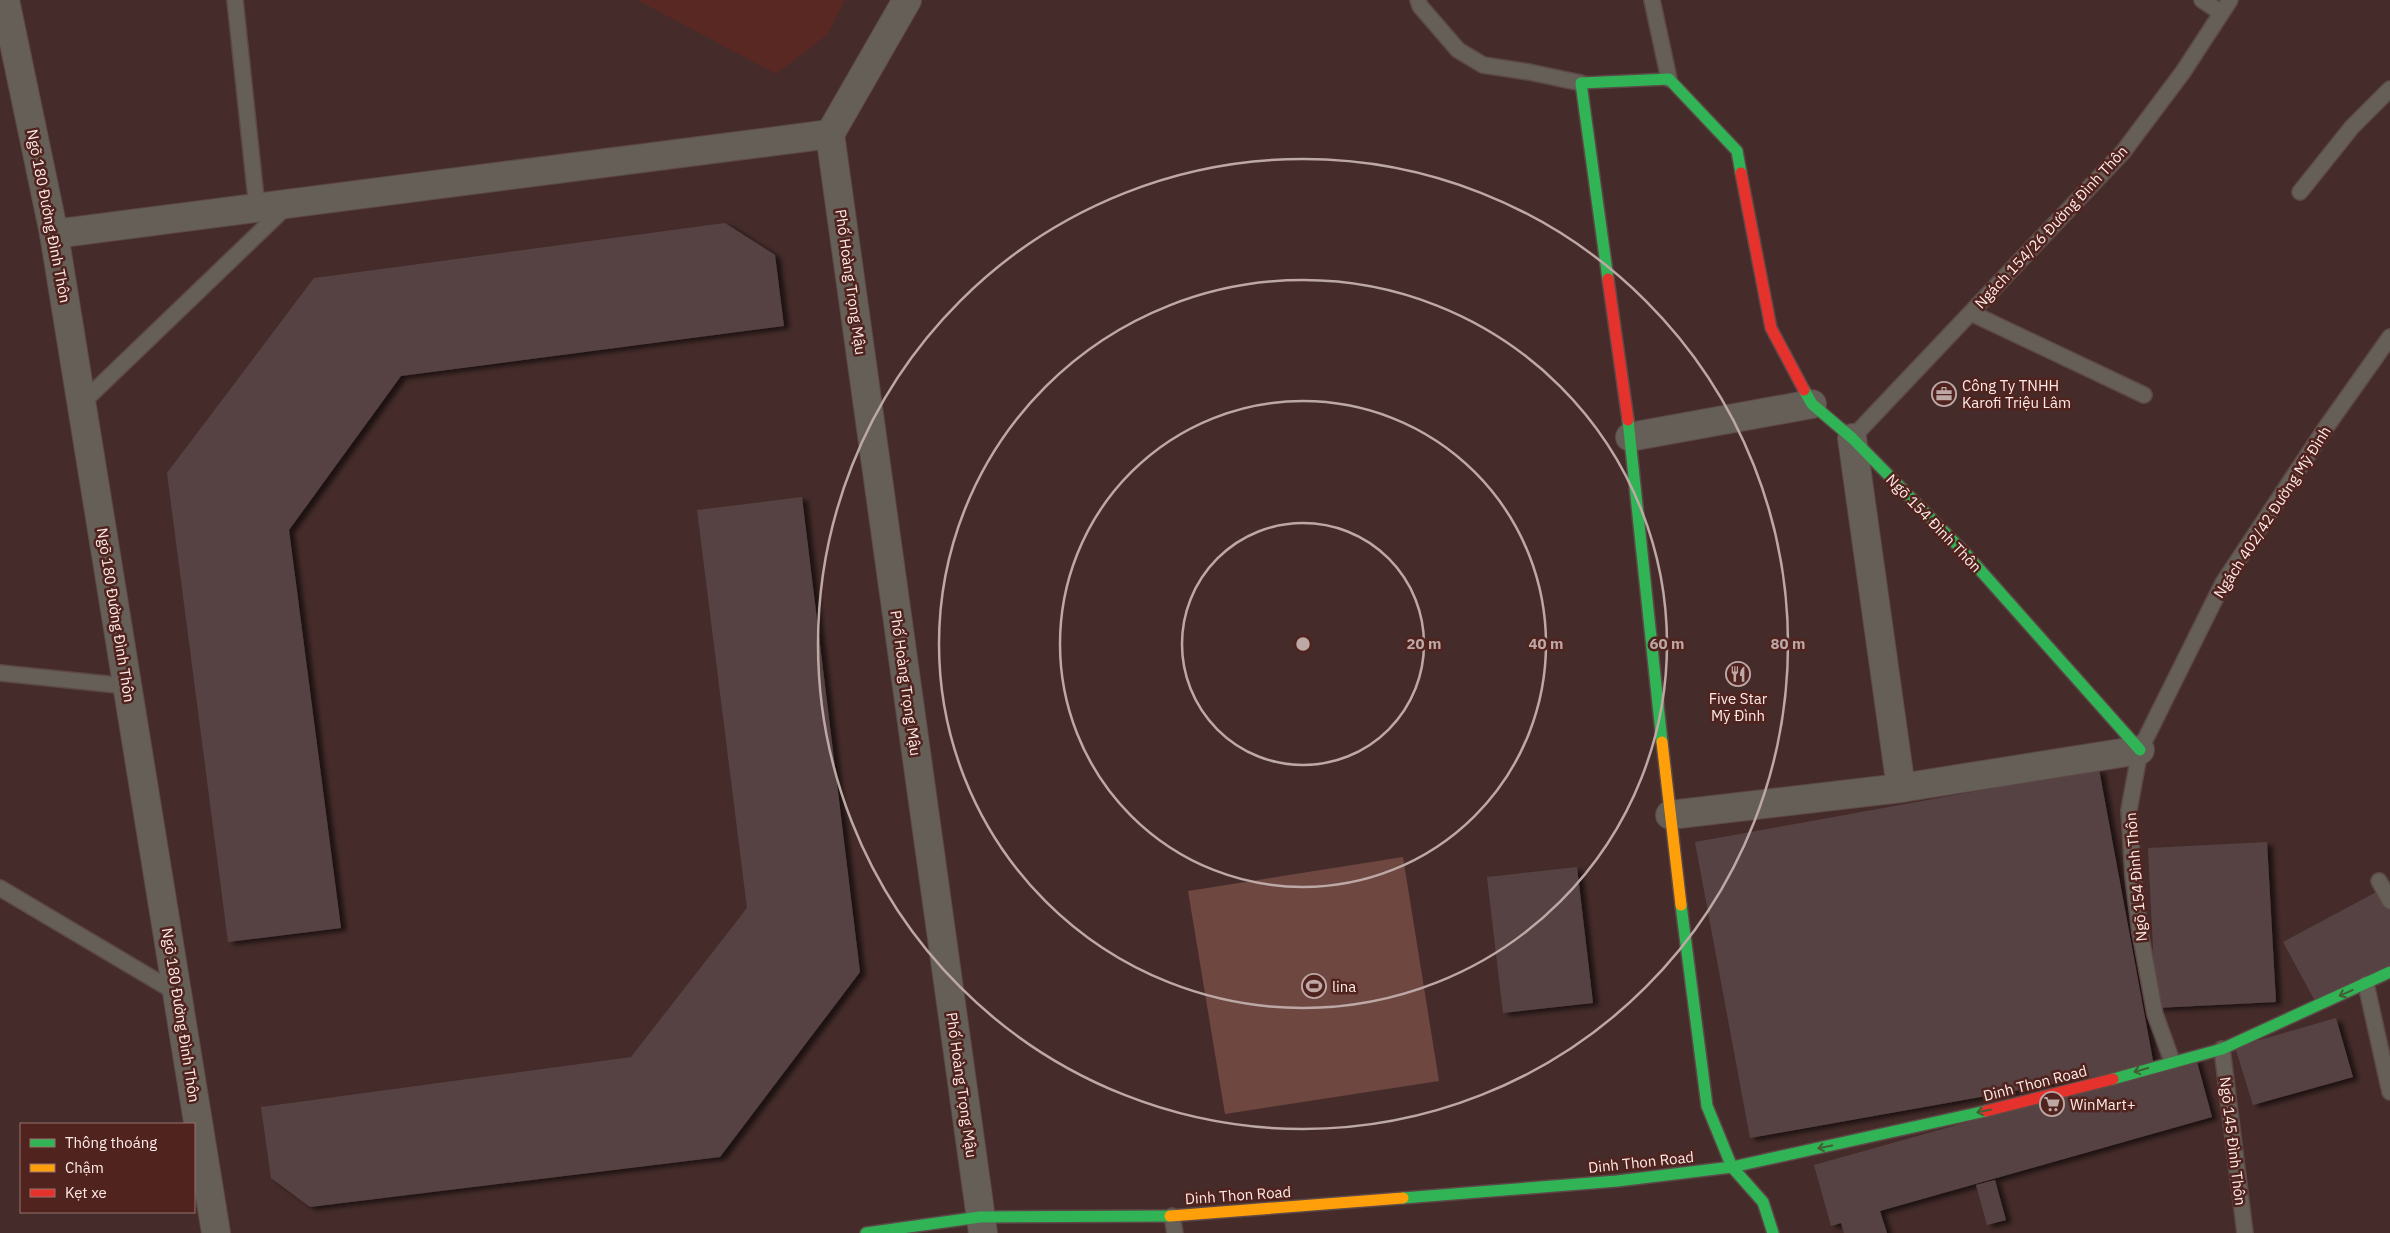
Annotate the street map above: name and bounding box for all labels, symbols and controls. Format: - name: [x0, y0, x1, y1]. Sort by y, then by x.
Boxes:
- street label: Ngõ 180 Đường Đình Thôn: [23, 128, 75, 304]
- street label: Ngách 154/26 Đường Đình Thôn: [1970, 142, 2132, 312]
- street label: Phố Hoàng Trọng Mậu: [831, 208, 871, 356]
- place label: Công Ty TNHH Karofi Triệu Lâm: [1962, 376, 2071, 412]
- office icon: Công Ty TNHH Karofi Triệu Lâm: [1931, 381, 1957, 407]
- street label: Ngách 402/42 Đường Mỹ Đình: [2209, 422, 2335, 602]
- street label: Ngõ 154 Đình Thôn: [1882, 470, 1986, 576]
- street label: Ngõ 180 Đường Đình Thôn: [93, 526, 139, 704]
- street label: Phố Hoàng Trọng Mậu: [886, 609, 926, 757]
- text: 20 m: [1407, 634, 1441, 653]
- text: 40 m: [1529, 634, 1563, 653]
- text: 60 m: [1650, 634, 1684, 653]
- text: 80 m: [1771, 634, 1805, 653]
- centre of rings: [1294, 635, 1312, 653]
- restaurant icon: Five Star Mỹ Đình: [1725, 661, 1751, 687]
- place label: Five Star Mỹ Đình: [1709, 689, 1768, 725]
- street label: Ngõ 154 Đình Thôn: [2121, 812, 2151, 942]
- street label: Ngõ 180 Đường Đình Thôn: [158, 926, 204, 1104]
- sports icon: lina: [1301, 973, 1327, 999]
- place label: lina: [1332, 977, 1356, 996]
- one-way arrow: [2339, 989, 2354, 999]
- street label: Phố Hoàng Trọng Mậu: [942, 1011, 982, 1159]
- street label: Dinh Thon Road: [1981, 1061, 2089, 1105]
- one-way arrow: [2133, 1066, 2149, 1076]
- street label: Ngõ 145 Đình Thôn: [2216, 1076, 2250, 1206]
- supermarket icon: WinMart+: [2039, 1091, 2065, 1117]
- place label: WinMart+: [2070, 1095, 2136, 1114]
- one-way arrow: [1976, 1107, 1992, 1117]
- legend: [20, 1123, 195, 1213]
- text: Thông thoáng: [65, 1133, 157, 1152]
- one-way arrow: [1818, 1142, 1834, 1152]
- street label: Dinh Thon Road: [1587, 1147, 1695, 1177]
- text: Chậm: [65, 1158, 104, 1177]
- street label: Dinh Thon Road: [1184, 1182, 1292, 1208]
- text: Kẹt xe: [65, 1183, 107, 1202]

